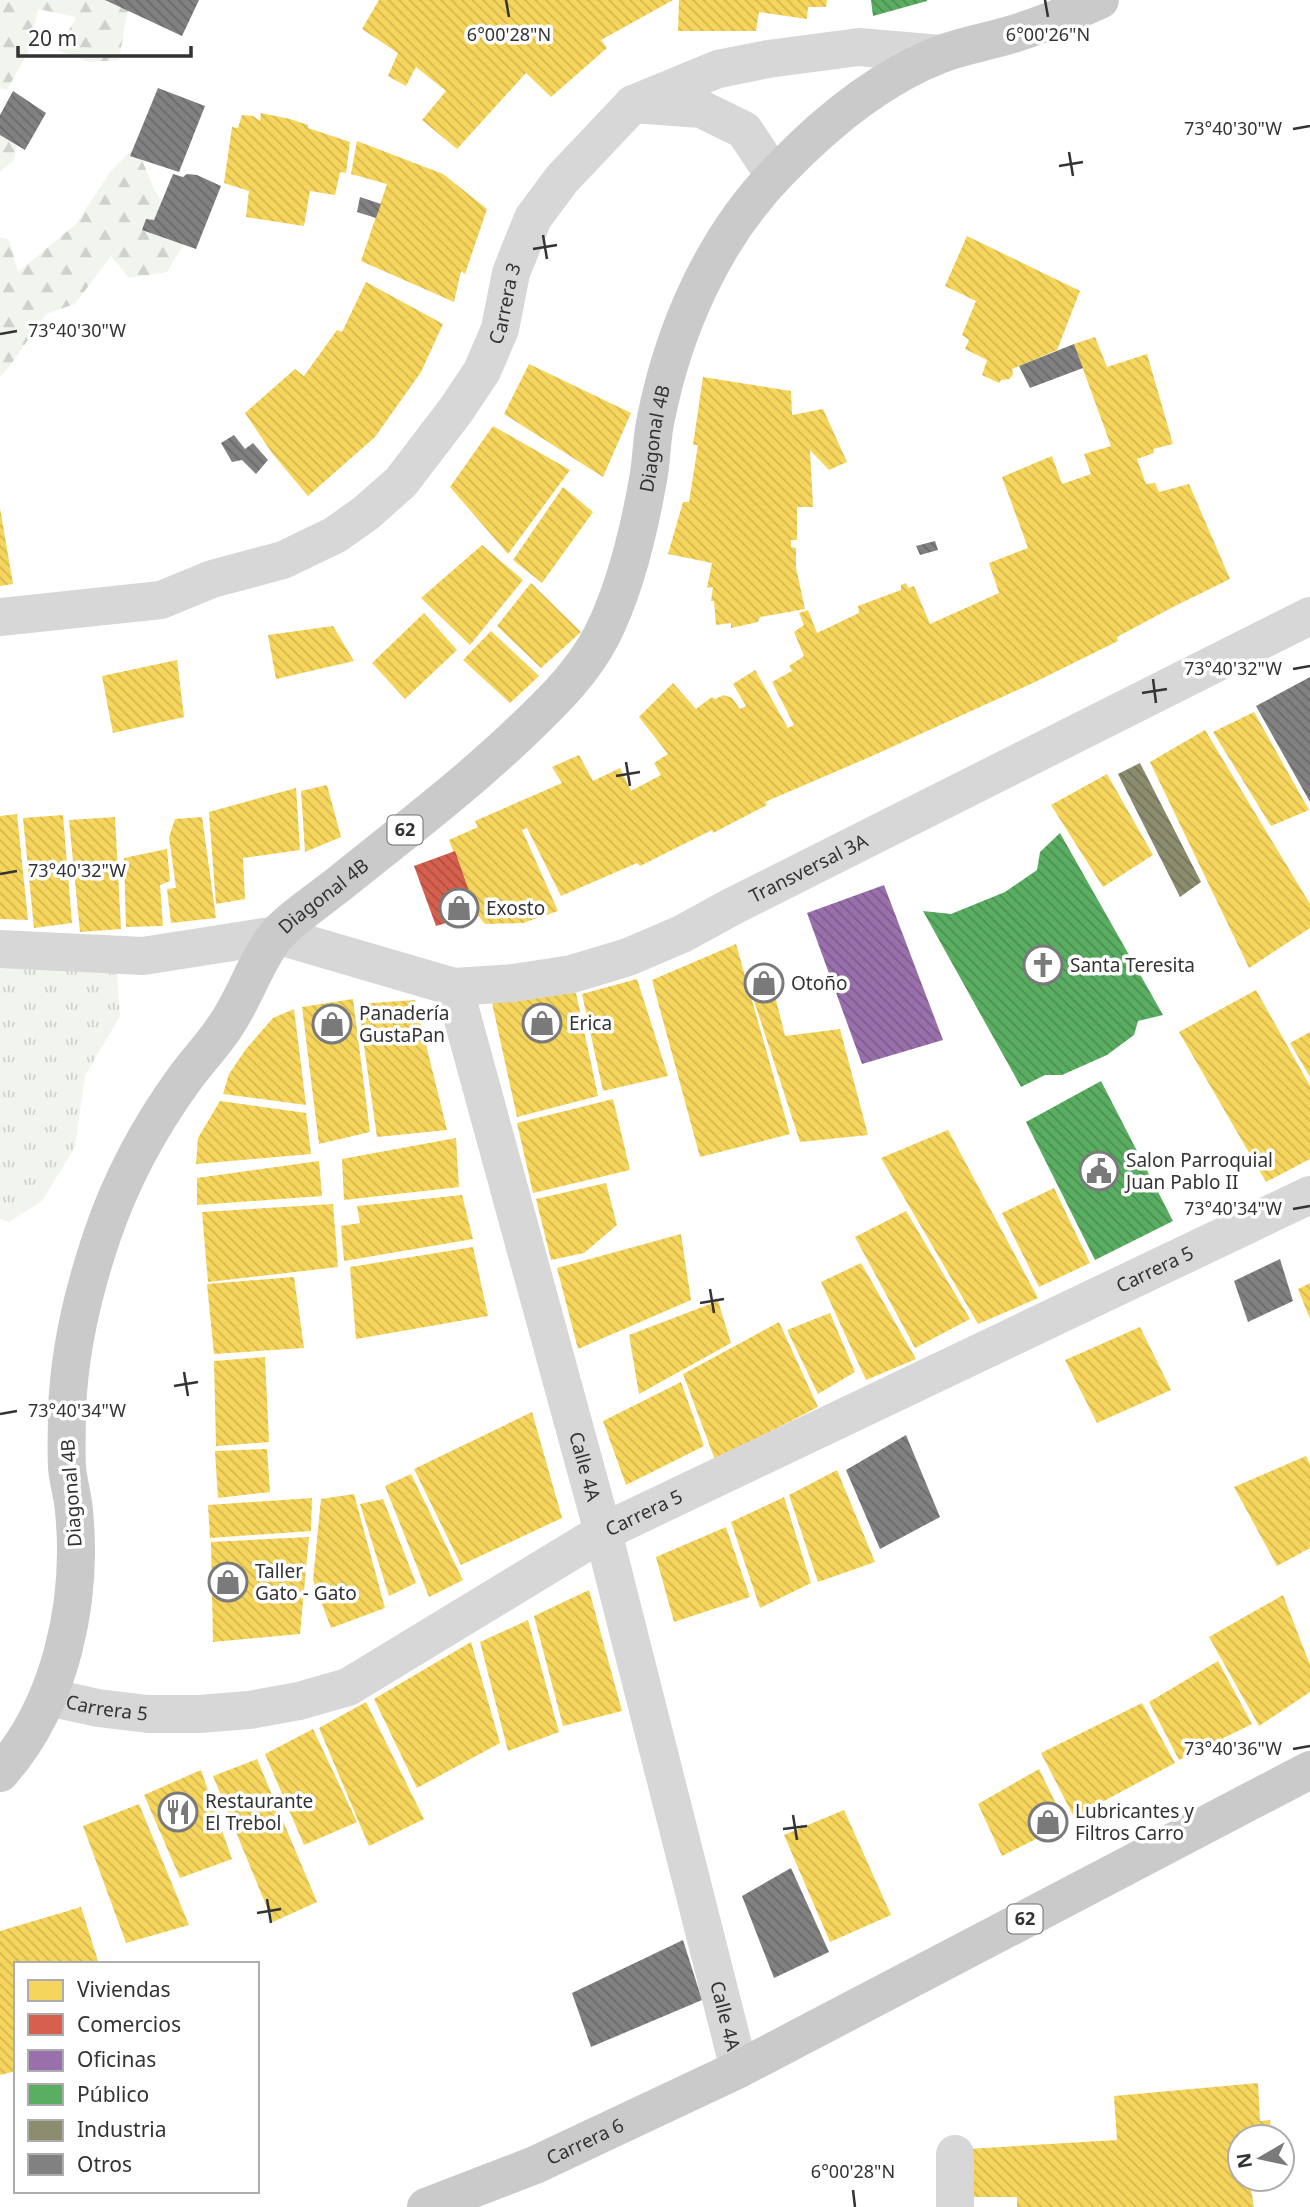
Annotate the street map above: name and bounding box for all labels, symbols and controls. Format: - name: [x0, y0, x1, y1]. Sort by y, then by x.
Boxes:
- scale bar: [18, 14, 191, 58]
- text: 6°00'28"N: [467, 22, 551, 46]
- text: 6°00'26"N: [1006, 22, 1090, 46]
- text: 20 m: [28, 24, 77, 52]
- text: 73°40'30"W: [1184, 116, 1282, 140]
- street label: Carrera 3: [482, 259, 527, 348]
- text: 73°40'30"W: [28, 318, 126, 342]
- street label: Diagonal 4B: [633, 382, 676, 494]
- text: 73°40'32"W: [1184, 656, 1282, 680]
- road number: 62: [388, 816, 422, 844]
- street label: Transversal 3A: [745, 827, 873, 909]
- street label: Diagonal 4B: [272, 852, 374, 940]
- text: 73°40'32"W: [28, 858, 126, 882]
- shop icon: Exosto: [438, 887, 480, 929]
- place label: Exosto: [486, 895, 545, 921]
- church icon: Santa Teresita: [1022, 944, 1064, 986]
- place label: Santa Teresita: [1070, 952, 1195, 978]
- shop icon: Otoño: [743, 962, 785, 1004]
- place label: Otoño: [791, 970, 847, 996]
- place label: Panadería GustaPan: [359, 1000, 449, 1048]
- shop icon: Erica: [521, 1002, 563, 1044]
- shop icon: Panadería GustaPan: [311, 1003, 353, 1045]
- place label: Erica: [569, 1010, 612, 1036]
- place label: Salon Parroquial Juan Pablo II: [1124, 1147, 1273, 1195]
- public building icon: Salon Parroquial Juan Pablo II: [1078, 1150, 1120, 1192]
- text: 73°40'34"W: [1184, 1196, 1282, 1220]
- street label: Carrera 5: [1112, 1240, 1198, 1299]
- text: 73°40'34"W: [28, 1398, 126, 1422]
- street label: Calle 4A: [563, 1429, 607, 1505]
- street label: Diagonal 4B: [54, 1438, 88, 1548]
- street label: Carrera 5: [601, 1483, 687, 1542]
- place label: Taller Gato - Gato: [255, 1558, 357, 1606]
- shop icon: Taller Gato - Gato: [207, 1561, 249, 1603]
- street label: Carrera 5: [63, 1688, 149, 1727]
- text: 73°40'36"W: [1184, 1736, 1282, 1760]
- place label: Restaurante El Trebol: [205, 1788, 313, 1836]
- restaurant icon: Restaurante El Trebol: [157, 1791, 199, 1833]
- place label: Lubricantes y Filtros Carro: [1075, 1798, 1194, 1846]
- shop icon: Lubricantes y Filtros Carro: [1027, 1801, 1069, 1843]
- road number: 62: [1007, 1905, 1042, 1934]
- legend: [14, 1962, 259, 2193]
- text: Viviendas: [77, 1975, 171, 2003]
- street label: Calle 4A: [704, 1978, 747, 2054]
- text: Comercios: [77, 2010, 181, 2038]
- text: Oficinas: [77, 2045, 156, 2073]
- text: Público: [77, 2080, 149, 2108]
- street label: Carrera 6: [542, 2112, 628, 2171]
- text: Industria: [77, 2115, 167, 2143]
- north arrow: [1226, 2123, 1296, 2193]
- text: Otros: [77, 2150, 132, 2178]
- text: N: [1230, 2151, 1258, 2170]
- text: 6°00'28"N: [811, 2159, 895, 2183]

